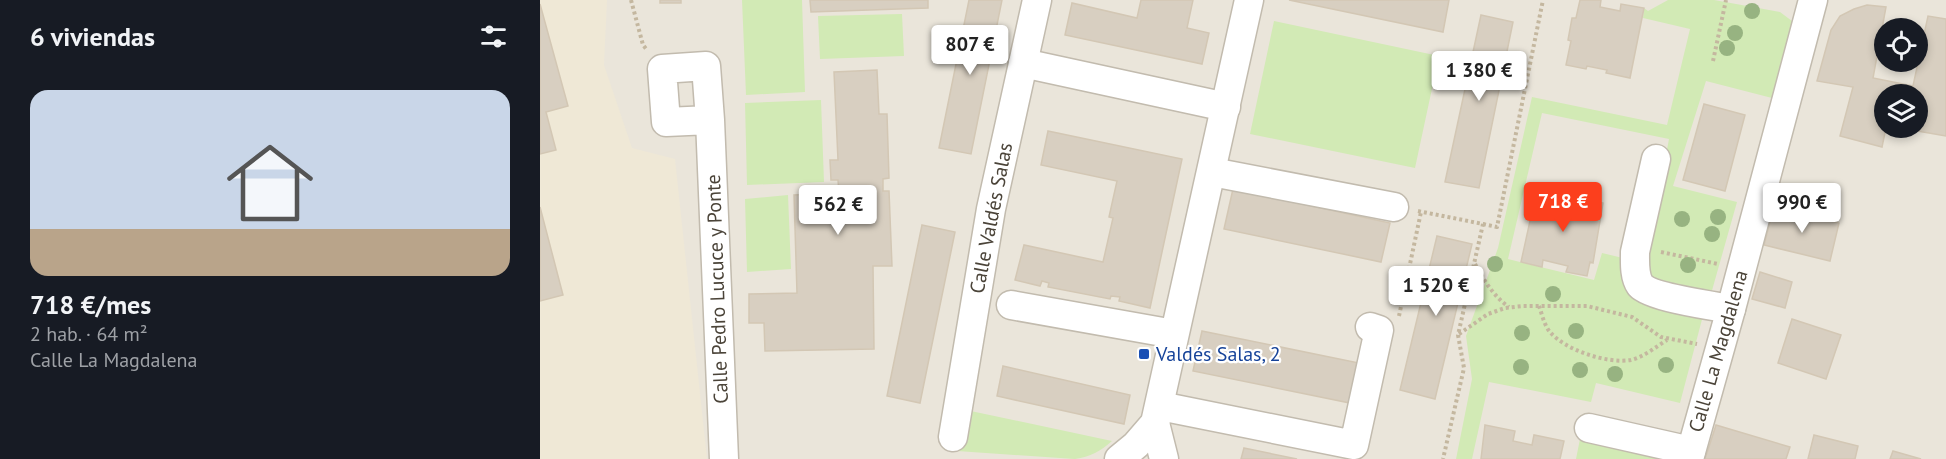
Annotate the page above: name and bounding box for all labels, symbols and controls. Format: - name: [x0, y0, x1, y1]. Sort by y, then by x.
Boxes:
- map controls: [1874, 18, 1928, 138]
- button: locate: [1874, 18, 1928, 72]
- text: 6 viviendas: [30, 20, 155, 53]
- icon: filters: [477, 20, 510, 53]
- pin: 807 €: [928, 25, 1012, 76]
- text: 807 €: [945, 31, 995, 57]
- pin: 1 380 €: [1424, 51, 1534, 102]
- text: 1 380 €: [1446, 57, 1512, 83]
- button: layers: [1874, 84, 1928, 138]
- icon: home: [216, 129, 324, 237]
- street label: Calle Valdés Salas: [964, 140, 1018, 296]
- street label: Calle Pedro Lucuce y Ponte: [700, 174, 734, 404]
- pin: 718 €: [1521, 182, 1605, 233]
- pin: 990 €: [1760, 183, 1844, 234]
- pin: 562 €: [796, 185, 880, 236]
- text: 718 €: [1538, 188, 1588, 214]
- text: 990 €: [1777, 189, 1827, 215]
- text: 562 €: [813, 191, 863, 217]
- pin: 1 520 €: [1381, 266, 1491, 317]
- street label: Calle La Magdalena: [1682, 267, 1754, 435]
- text: 1 520 €: [1403, 272, 1469, 298]
- text: 718 €/mes: [30, 288, 151, 321]
- text: 2 hab. · 64 m²: [30, 321, 148, 347]
- place label: Valdés Salas, 2: [1155, 341, 1281, 367]
- text: Calle La Magdalena: [30, 347, 197, 373]
- marker: Valdés Salas, 2: [1137, 347, 1151, 361]

